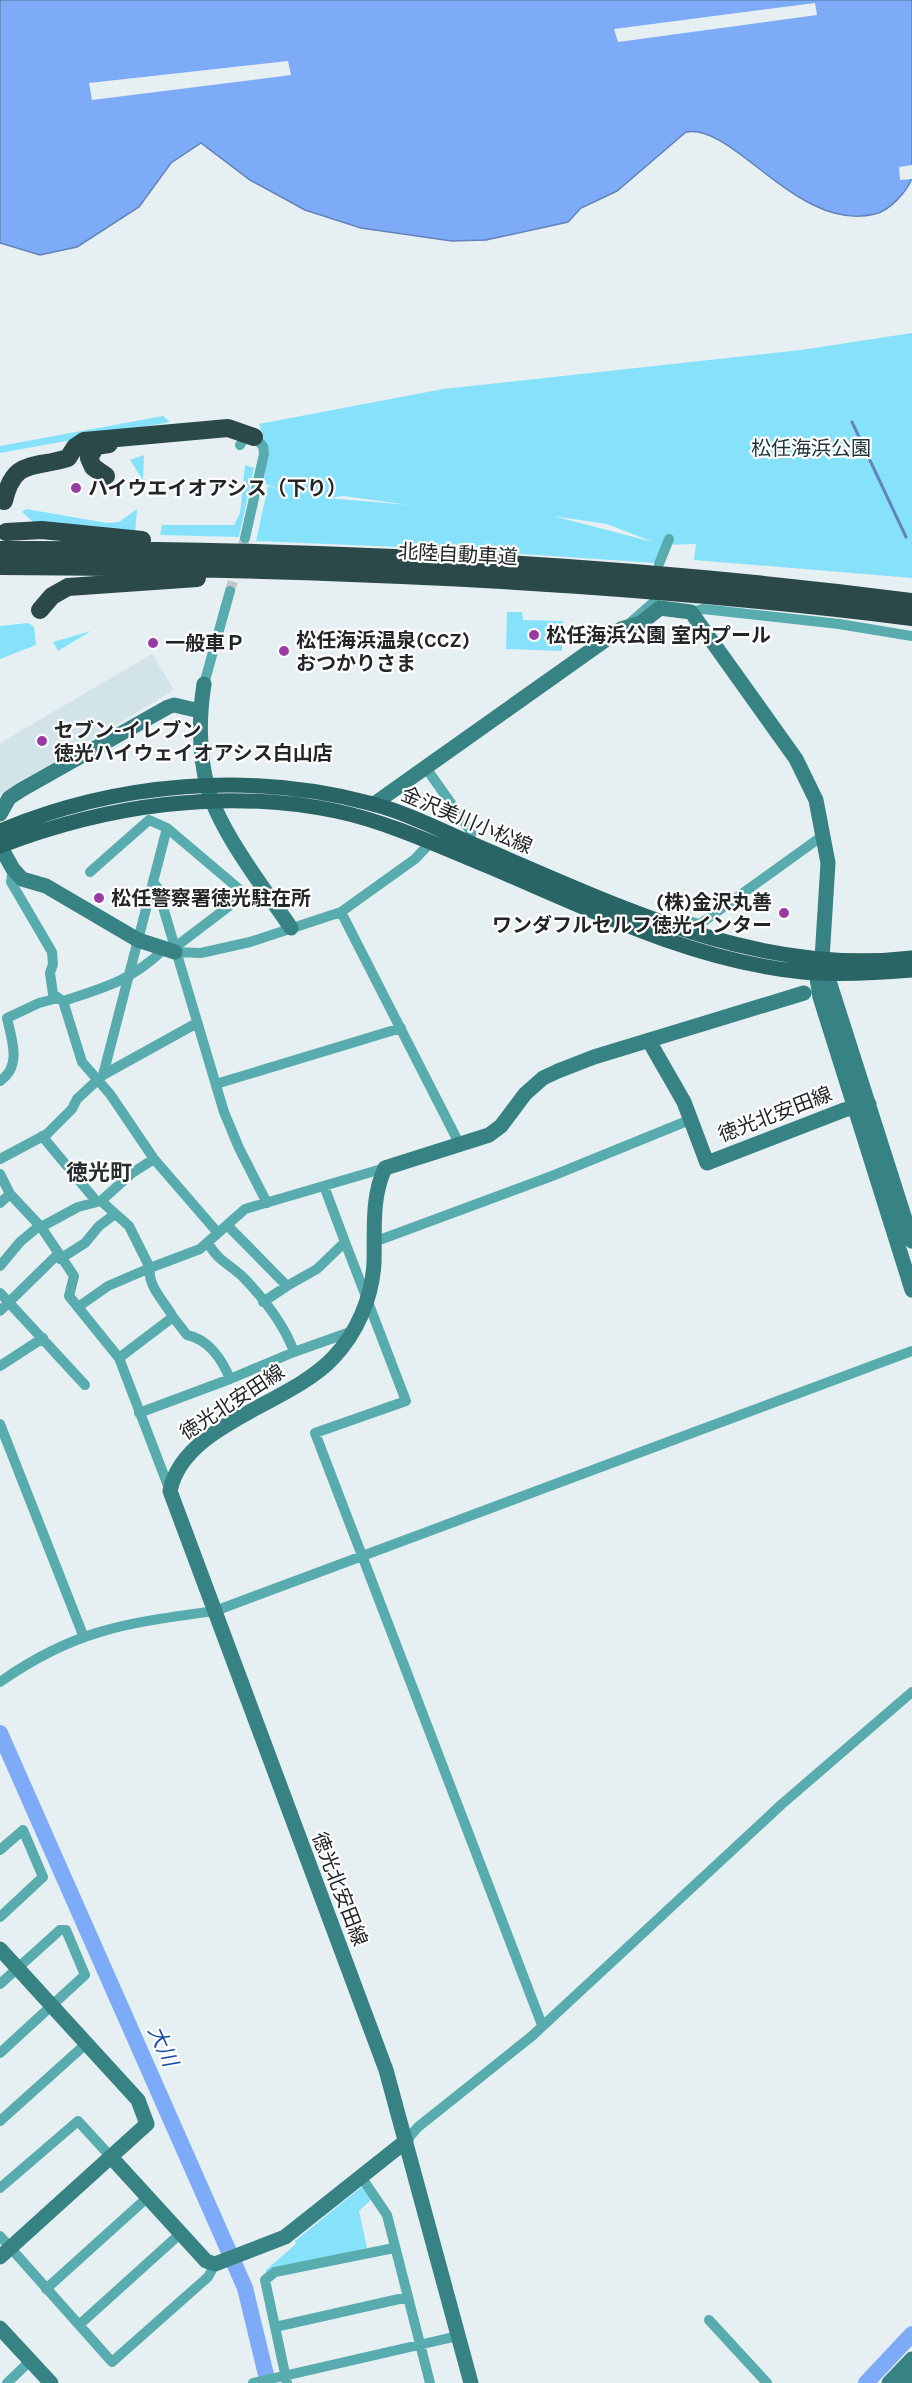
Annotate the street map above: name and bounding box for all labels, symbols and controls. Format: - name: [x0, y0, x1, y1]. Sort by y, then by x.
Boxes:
- park label: 松任海浜公園: [751, 437, 871, 460]
- place label: ハイウエイオアシス（下り）: [88, 477, 347, 500]
- marker: ハイウエイオアシス（下り）: [69, 481, 83, 495]
- street label: 北陸自動車道: [397, 540, 518, 569]
- place label: 松任海浜公園 室内プール: [546, 624, 771, 647]
- marker: 松任海浜公園 室内プール: [527, 628, 541, 642]
- place label: 松任海浜温泉(CCZ) おつかりさま: [296, 629, 470, 675]
- place label: 一般車Ｐ: [165, 632, 245, 655]
- marker: 一般車Ｐ: [146, 636, 160, 650]
- marker: 松任海浜温泉(CCZ) おつかりさま: [277, 644, 291, 658]
- place label: セブン-イレブン 徳光ハイウェイオアシス白山店: [54, 719, 333, 765]
- marker: セブン-イレブン 徳光ハイウェイオアシス白山店: [35, 734, 49, 748]
- street label: 金沢美川小松線: [398, 783, 536, 858]
- place label: 松任警察署徳光駐在所: [111, 887, 311, 910]
- marker: 松任警察署徳光駐在所: [92, 891, 106, 905]
- place label: (株)金沢丸善 ワンダフルセルフ徳光インター: [492, 891, 772, 937]
- marker: (株)金沢丸善 ワンダフルセルフ徳光インター: [777, 906, 791, 920]
- street label: 徳光北安田線: [715, 1082, 835, 1147]
- district label: 徳光町: [66, 1160, 132, 1186]
- street label: 徳光北安田線: [176, 1360, 289, 1445]
- street label: 徳光北安田線: [307, 1829, 372, 1949]
- water label: 大川: [143, 2022, 183, 2072]

